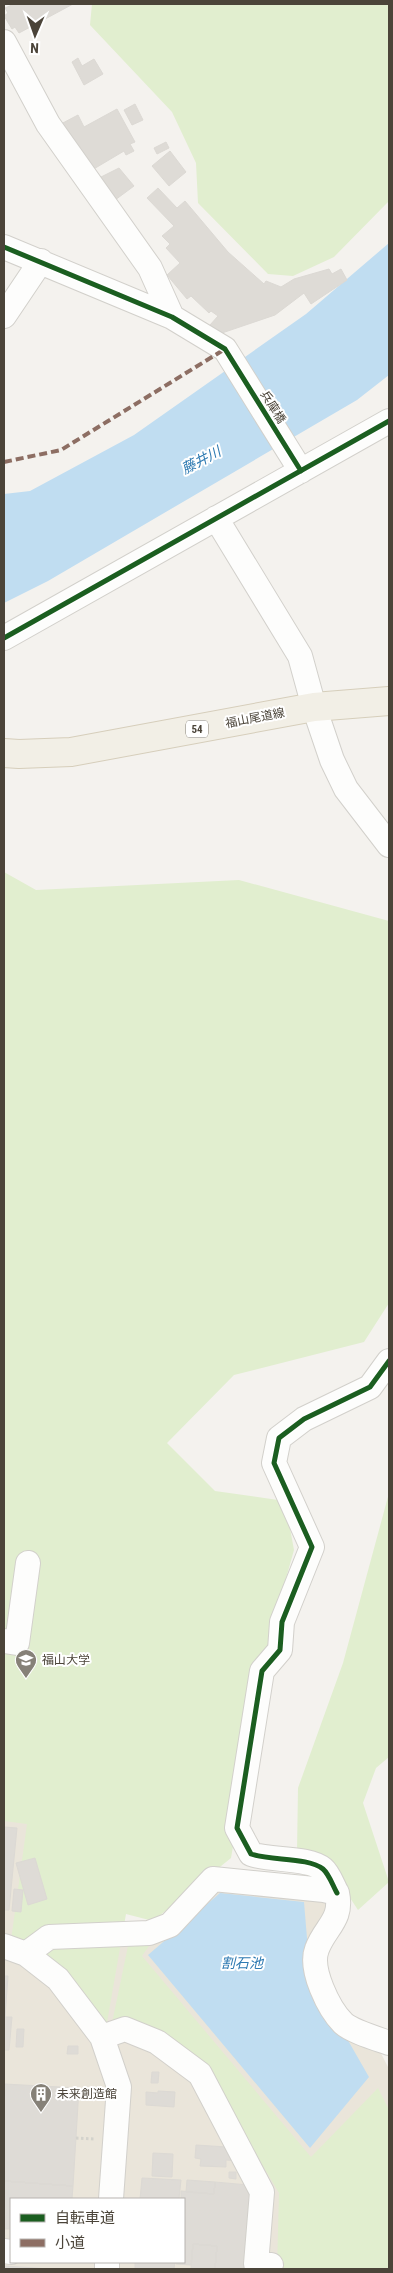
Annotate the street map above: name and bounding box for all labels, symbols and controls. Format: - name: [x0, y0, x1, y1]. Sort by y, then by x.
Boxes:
- north arrow: [10, 10, 60, 60]
- text: N: [30, 40, 39, 56]
- street label: 兵庫橋: [258, 388, 288, 426]
- water label: 藤井川: [179, 442, 225, 477]
- street label: 福山尾道線: [224, 705, 286, 731]
- road number: 54: [186, 721, 208, 738]
- school or university icon: 福山大学: [14, 1648, 38, 1679]
- place label: 福山大学: [42, 1653, 90, 1667]
- water label: 割石池: [221, 1955, 265, 1971]
- building icon: 未来創造館: [29, 2082, 53, 2113]
- place label: 未来創造館: [57, 2087, 117, 2101]
- legend: [10, 2198, 185, 2263]
- text: 自転車道: [55, 2209, 115, 2227]
- text: 小道: [55, 2234, 85, 2252]

